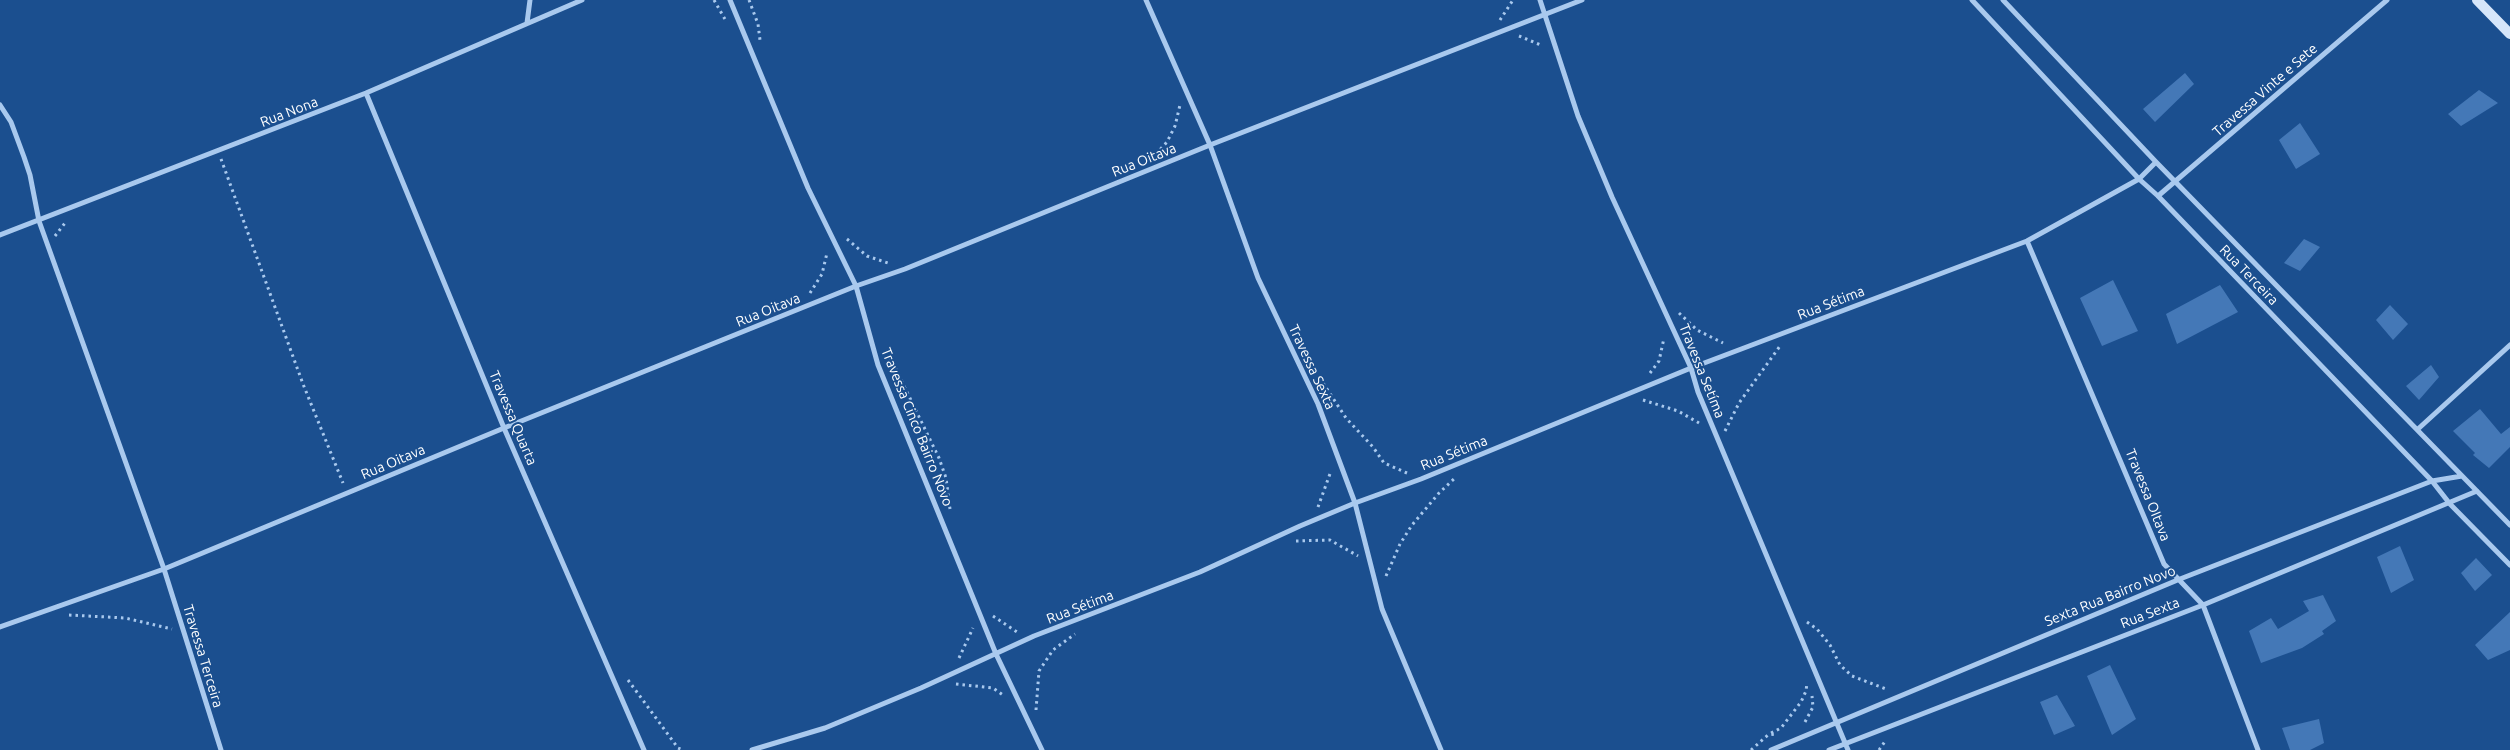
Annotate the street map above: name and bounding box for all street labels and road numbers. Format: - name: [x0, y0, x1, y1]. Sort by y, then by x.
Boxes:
- street label: Travessa Vinte e Sete: [2209, 40, 2321, 140]
- street label: Rua Nona: [258, 93, 320, 131]
- street label: Rua Oitava: [1109, 139, 1179, 181]
- street label: Rua Terceira: [2216, 241, 2282, 309]
- street label: Rua Sétima: [1795, 283, 1867, 323]
- street label: Rua Oitava: [733, 289, 803, 331]
- street label: Travessa Setíma: [1675, 321, 1729, 421]
- street label: Travessa Sexta: [1285, 322, 1339, 412]
- street label: Travessa Cinco Bairro Novo: [877, 345, 957, 509]
- street label: Travessa Quarta: [486, 368, 540, 468]
- street label: Rua Sétima: [1418, 432, 1490, 474]
- street label: Rua Oitava: [358, 441, 428, 483]
- street label: Travessa OItava: [2122, 446, 2174, 544]
- street label: Sexta Rua Bairro Novo: [2042, 562, 2178, 630]
- street label: Rua Sétima: [1044, 587, 1116, 627]
- street label: Rua Sexta: [2118, 594, 2182, 632]
- street label: Travessa Terceira: [179, 602, 227, 710]

